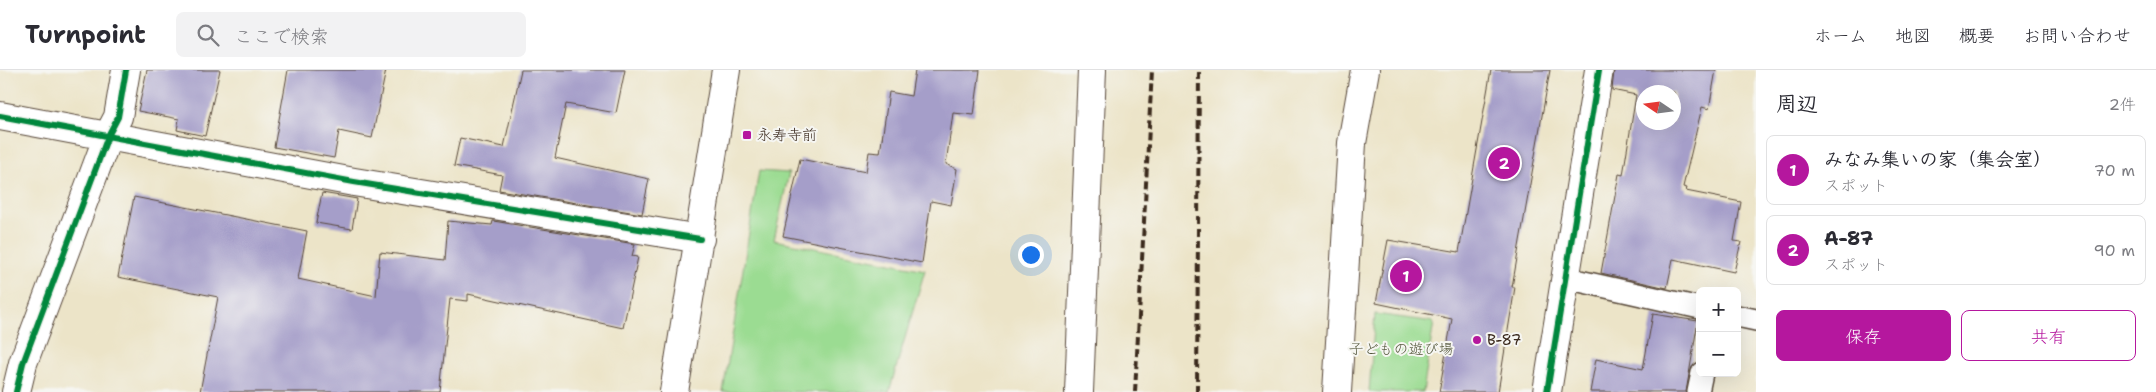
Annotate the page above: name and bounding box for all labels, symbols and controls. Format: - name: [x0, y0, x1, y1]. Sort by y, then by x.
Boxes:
- search box: [176, 12, 526, 57]
- text: Turnpoint: [25, 19, 146, 51]
- icon: search: [194, 21, 222, 49]
- text: ここで検索: [234, 24, 329, 49]
- text: ホーム: [1814, 24, 1867, 48]
- text: 地図: [1895, 24, 1931, 48]
- text: 概要: [1959, 24, 1995, 48]
- text: お問い合わせ: [2023, 24, 2131, 48]
- north arrow: [1636, 85, 1681, 130]
- text: 周辺: [1776, 90, 1818, 118]
- text: 2件: [2109, 94, 2136, 115]
- place label: 永寿寺前: [757, 125, 817, 145]
- marker: 永寿寺前: [741, 129, 753, 141]
- pin: 2: [1488, 144, 1520, 182]
- text: みなみ集いの家（集会室）: [1824, 147, 2052, 172]
- text: 1: [1789, 160, 1797, 181]
- text: 70 m: [2094, 160, 2135, 181]
- text: スポット: [1824, 175, 1888, 196]
- text: A-87: [1824, 226, 1873, 251]
- text: 2: [1787, 240, 1799, 261]
- text: 90 m: [2094, 240, 2135, 261]
- your location: [1018, 242, 1044, 268]
- text: スポット: [1824, 254, 1888, 275]
- pin: 1: [1390, 257, 1422, 295]
- map controls: [1696, 287, 1741, 377]
- button: +: [1696, 287, 1741, 332]
- button: 保存: [1776, 310, 1951, 361]
- button: 共有: [1961, 310, 2136, 361]
- place label: B-87: [1487, 330, 1521, 350]
- button: −: [1696, 332, 1741, 377]
- marker: B-87: [1471, 334, 1483, 346]
- park label: 子どもの遊び場: [1348, 339, 1454, 359]

